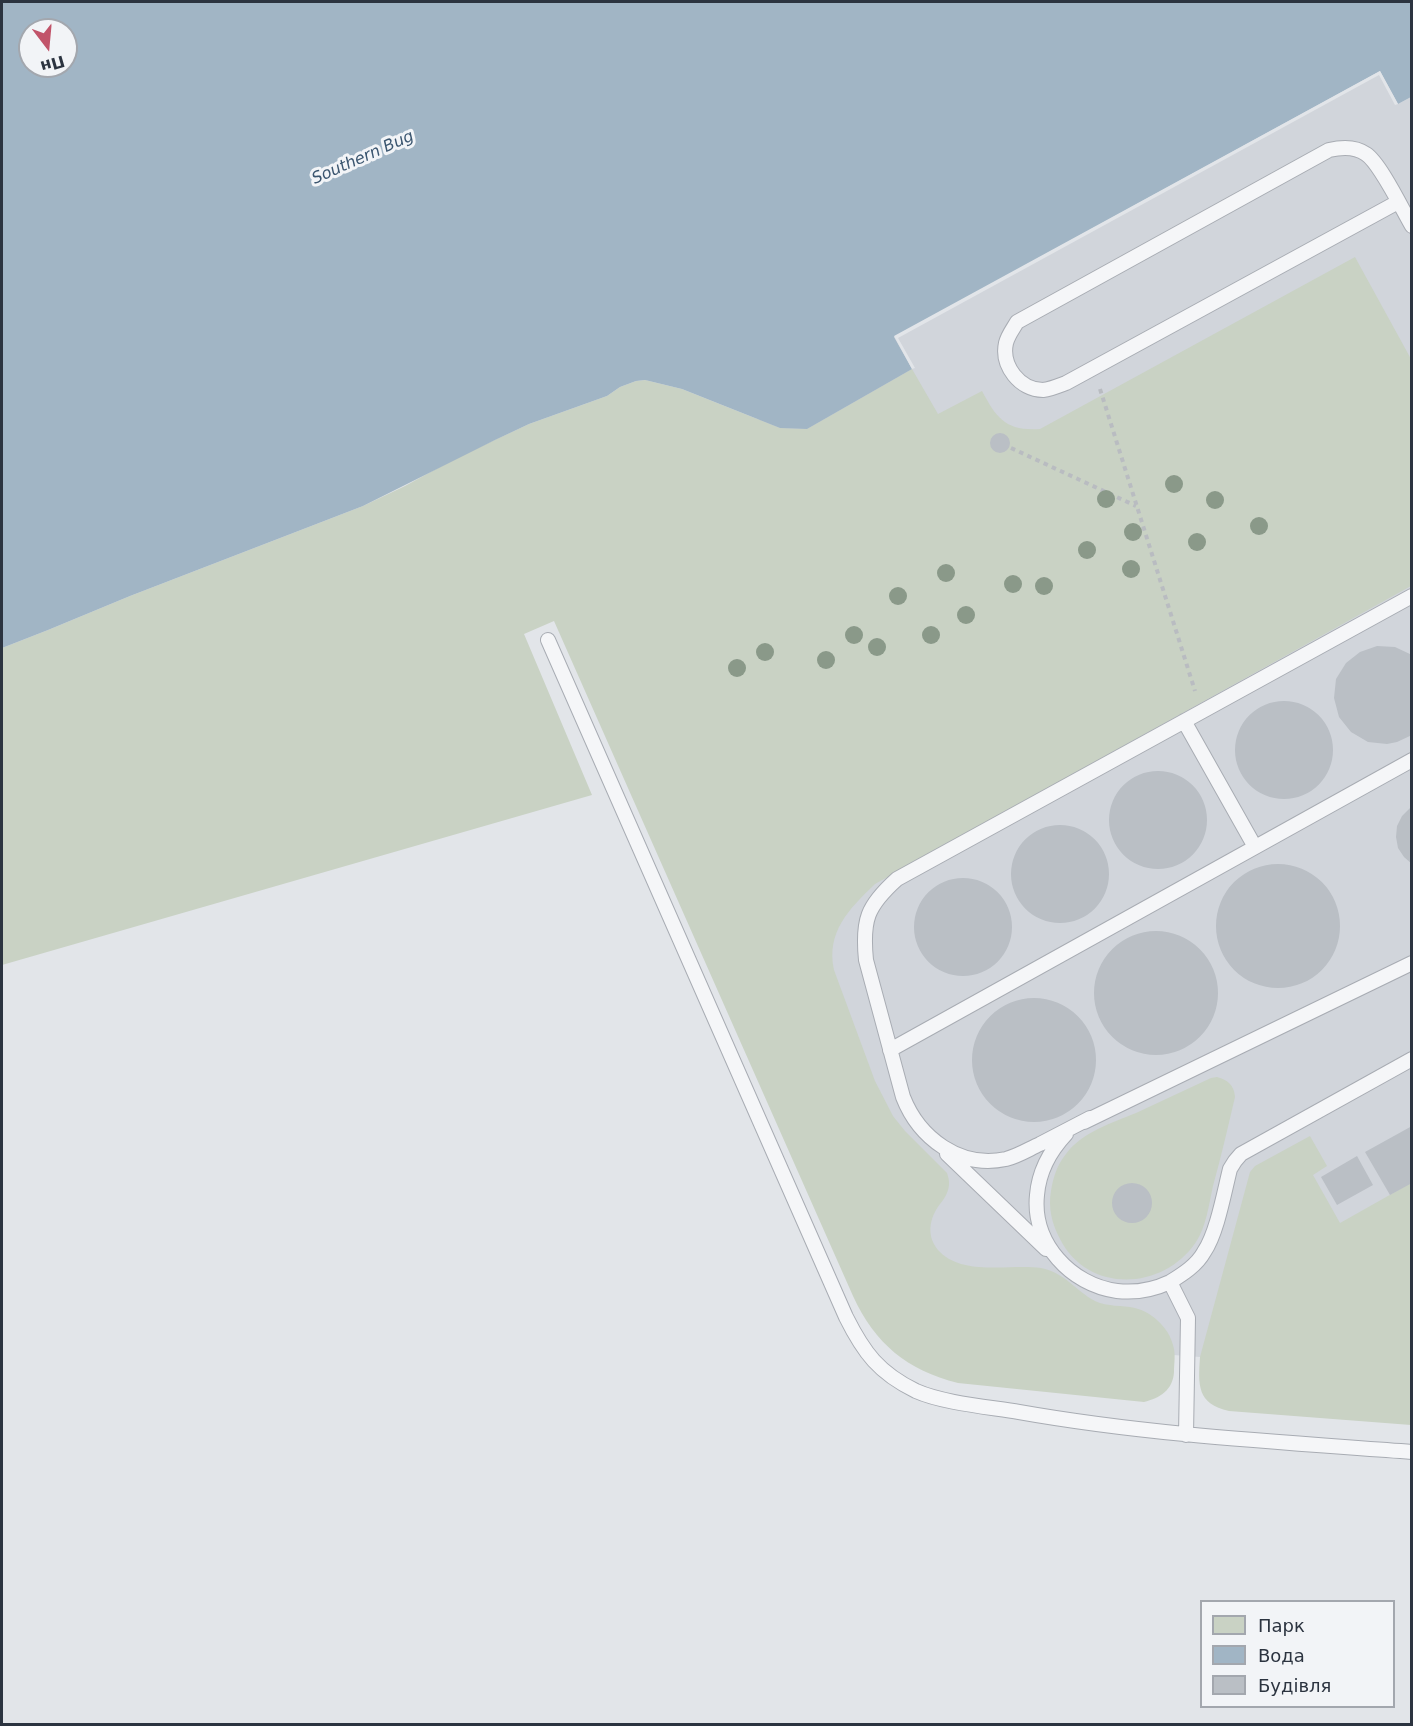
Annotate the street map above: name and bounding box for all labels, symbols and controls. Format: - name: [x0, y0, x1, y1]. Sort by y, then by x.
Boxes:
- north arrow: [18, 18, 78, 78]
- text: Пн: [38, 51, 67, 76]
- water label: Southern Bug: [309, 127, 417, 189]
- legend: [1200, 1600, 1395, 1708]
- text: Парк: [1258, 1615, 1305, 1636]
- text: Вода: [1258, 1645, 1305, 1666]
- text: Будівля: [1258, 1675, 1331, 1696]

